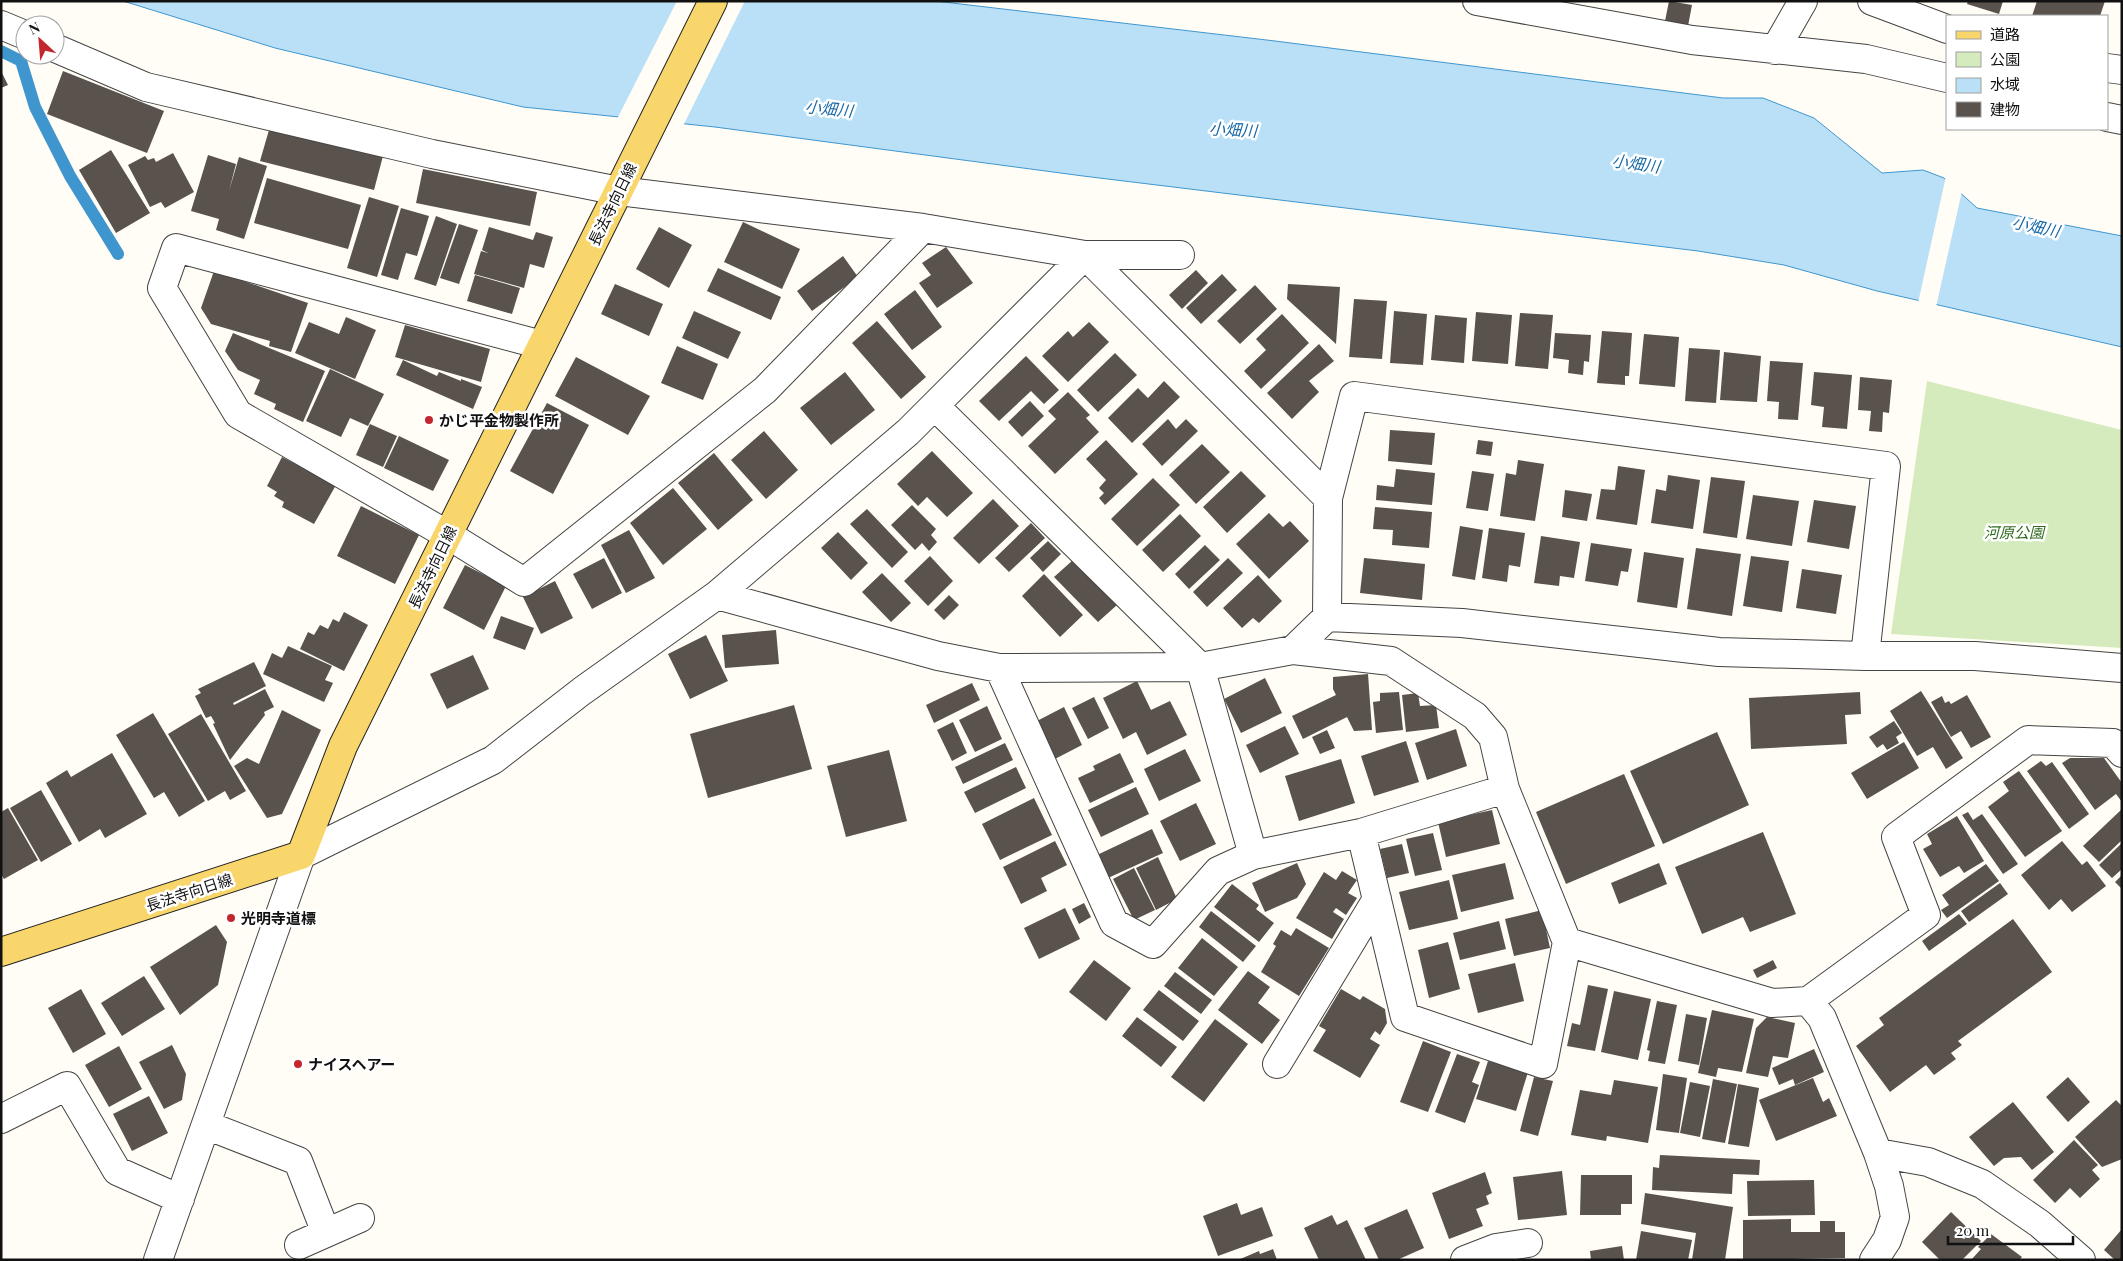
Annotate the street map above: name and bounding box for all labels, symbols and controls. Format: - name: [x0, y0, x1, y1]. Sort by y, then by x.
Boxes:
- north arrow: [15, 15, 65, 65]
- legend: [1946, 15, 2108, 130]
- text: N: [25, 17, 43, 39]
- text: 道路: [1990, 24, 2020, 44]
- text: 公園: [1990, 49, 2020, 69]
- text: 水域: [1990, 74, 2020, 94]
- water label: 小畑川: [804, 95, 856, 121]
- text: 建物: [1990, 99, 2020, 119]
- water label: 小畑川: [1208, 117, 1260, 141]
- water label: 小畑川: [1611, 149, 1663, 177]
- street label: 長法寺向日線: [583, 159, 641, 249]
- water label: 小畑川: [2010, 211, 2064, 242]
- place label: かじ平金物製作所: [439, 410, 559, 430]
- marker: かじ平金物製作所: [423, 414, 435, 426]
- street label: 長法寺向日線: [403, 522, 461, 612]
- park label: 河原公園: [1984, 522, 2046, 542]
- street label: 長法寺向日線: [143, 869, 235, 915]
- place label: 光明寺道標: [241, 908, 316, 928]
- marker: 光明寺道標: [225, 912, 237, 924]
- place label: ナイスヘアー: [308, 1054, 396, 1074]
- marker: ナイスヘアー: [292, 1058, 304, 1070]
- scale bar: [1948, 1214, 2073, 1246]
- text: 20 m: [1956, 1220, 1990, 1240]

